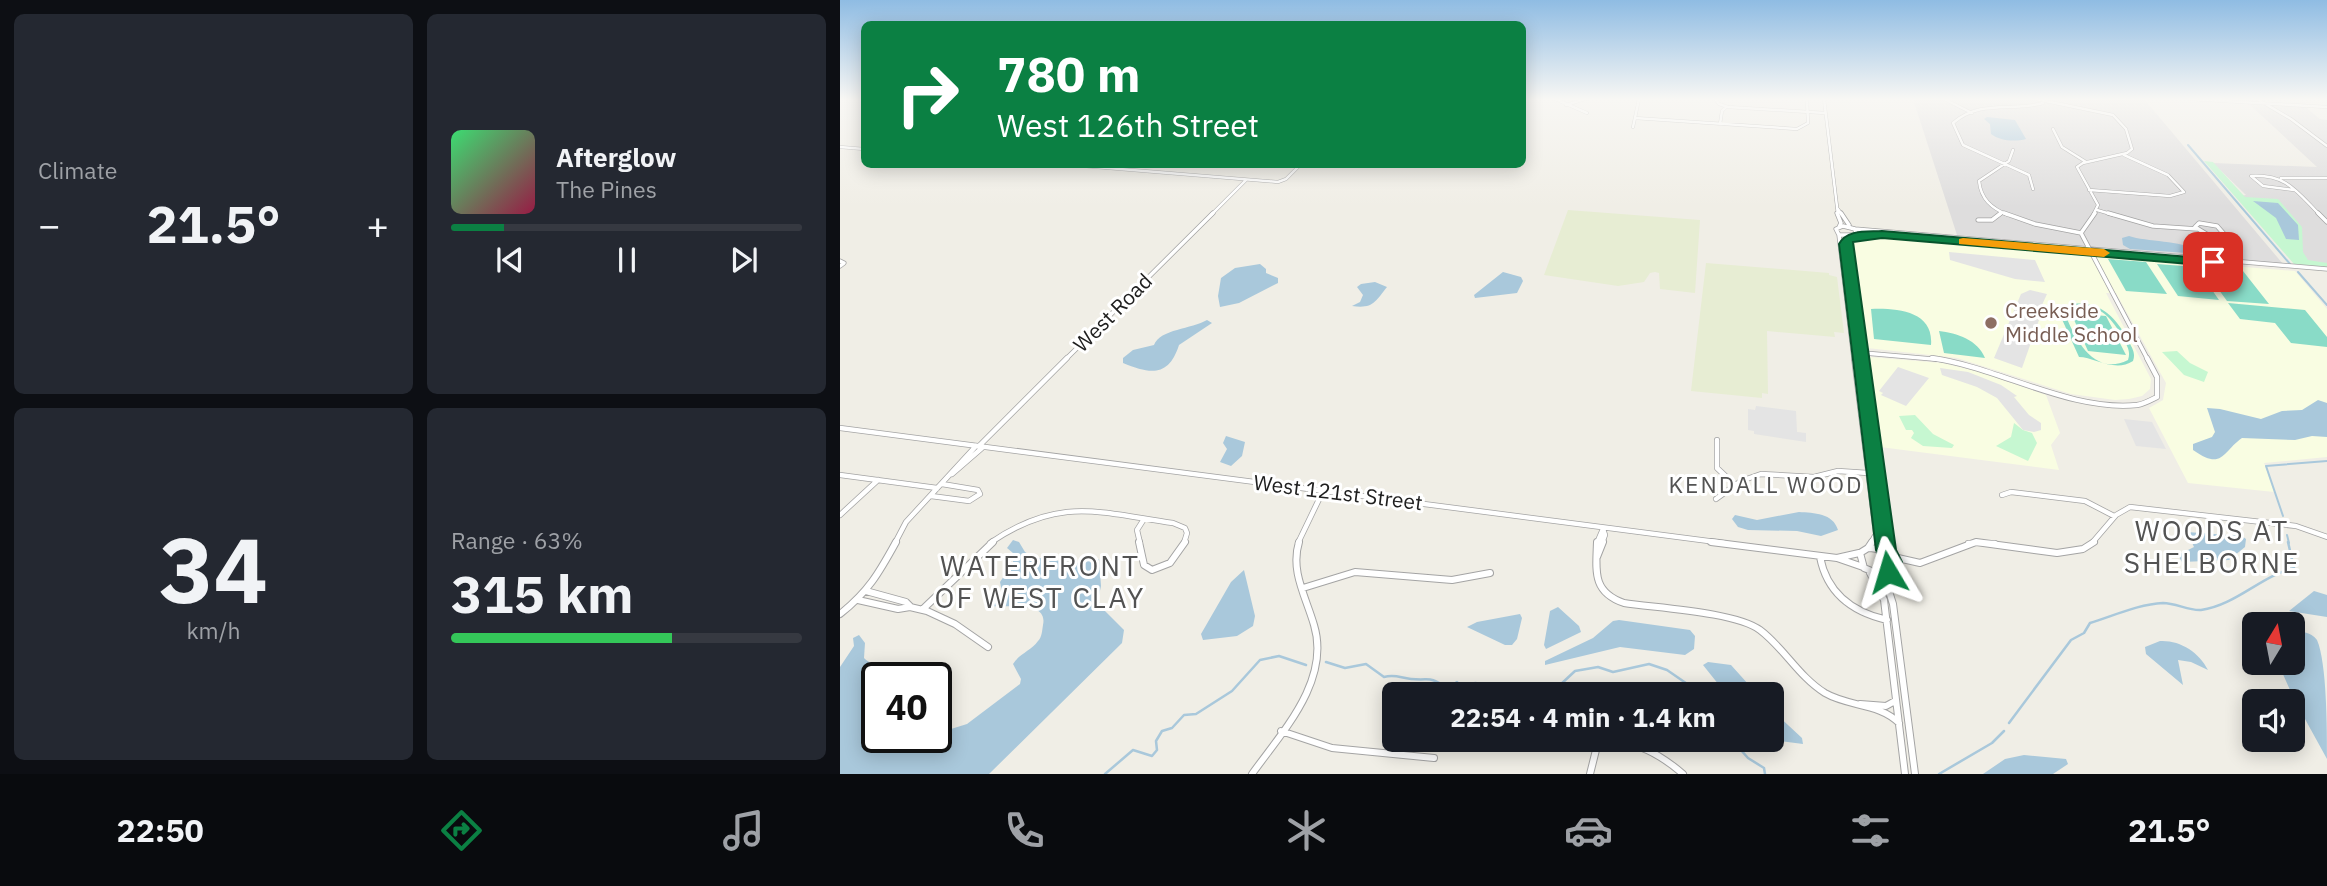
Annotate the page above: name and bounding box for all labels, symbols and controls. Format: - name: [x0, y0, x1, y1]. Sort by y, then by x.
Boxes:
- text: 780 m: [997, 42, 1141, 105]
- icon: right: [882, 49, 973, 140]
- text: West 126th Street: [997, 104, 1259, 146]
- text: Afterglow: [556, 140, 676, 174]
- text: Climate: [38, 155, 117, 185]
- text: The Pines: [556, 174, 657, 204]
- text: 21.5°: [146, 190, 281, 257]
- text: −: [38, 200, 61, 249]
- text: +: [366, 200, 389, 249]
- pin: [2183, 232, 2243, 292]
- icon: previous: [491, 241, 529, 279]
- icon: pause: [608, 241, 646, 279]
- icon: next: [725, 241, 763, 279]
- icon: arrive: [2194, 243, 2232, 281]
- street label: West Road: [1067, 267, 1158, 358]
- place label: Creekside Middle School: [2005, 296, 2138, 348]
- marker: Creekside Middle School: [1983, 315, 1999, 331]
- street label: West 121st Street: [1252, 468, 1424, 516]
- district label: KENDALL WOOD: [1668, 469, 1864, 499]
- text: 34: [159, 510, 268, 628]
- district label: WOODS AT SHELBORNE: [2124, 512, 2300, 581]
- text: Range · 63%: [451, 525, 583, 555]
- position arrow: [1851, 535, 1925, 609]
- district label: WATERFRONT OF WEST CLAY: [935, 547, 1145, 616]
- text: 315 km: [451, 560, 633, 627]
- north arrow: [2242, 612, 2305, 676]
- map controls: [2242, 612, 2305, 752]
- text: km/h: [186, 615, 241, 645]
- speed limit sign: 40: [861, 662, 952, 753]
- button: sound: [2242, 689, 2305, 752]
- text: 22:54 · 4 min · 1.4 km: [1450, 700, 1716, 734]
- icon: directions: [437, 806, 486, 855]
- icon: music: [719, 806, 768, 855]
- icon: phone: [1000, 806, 1049, 855]
- icon: climate: [1282, 806, 1331, 855]
- icon: car: [1564, 806, 1613, 855]
- icon: filters: [1846, 806, 1895, 855]
- text: 22:50: [116, 809, 204, 851]
- text: 21.5°: [2128, 809, 2211, 851]

